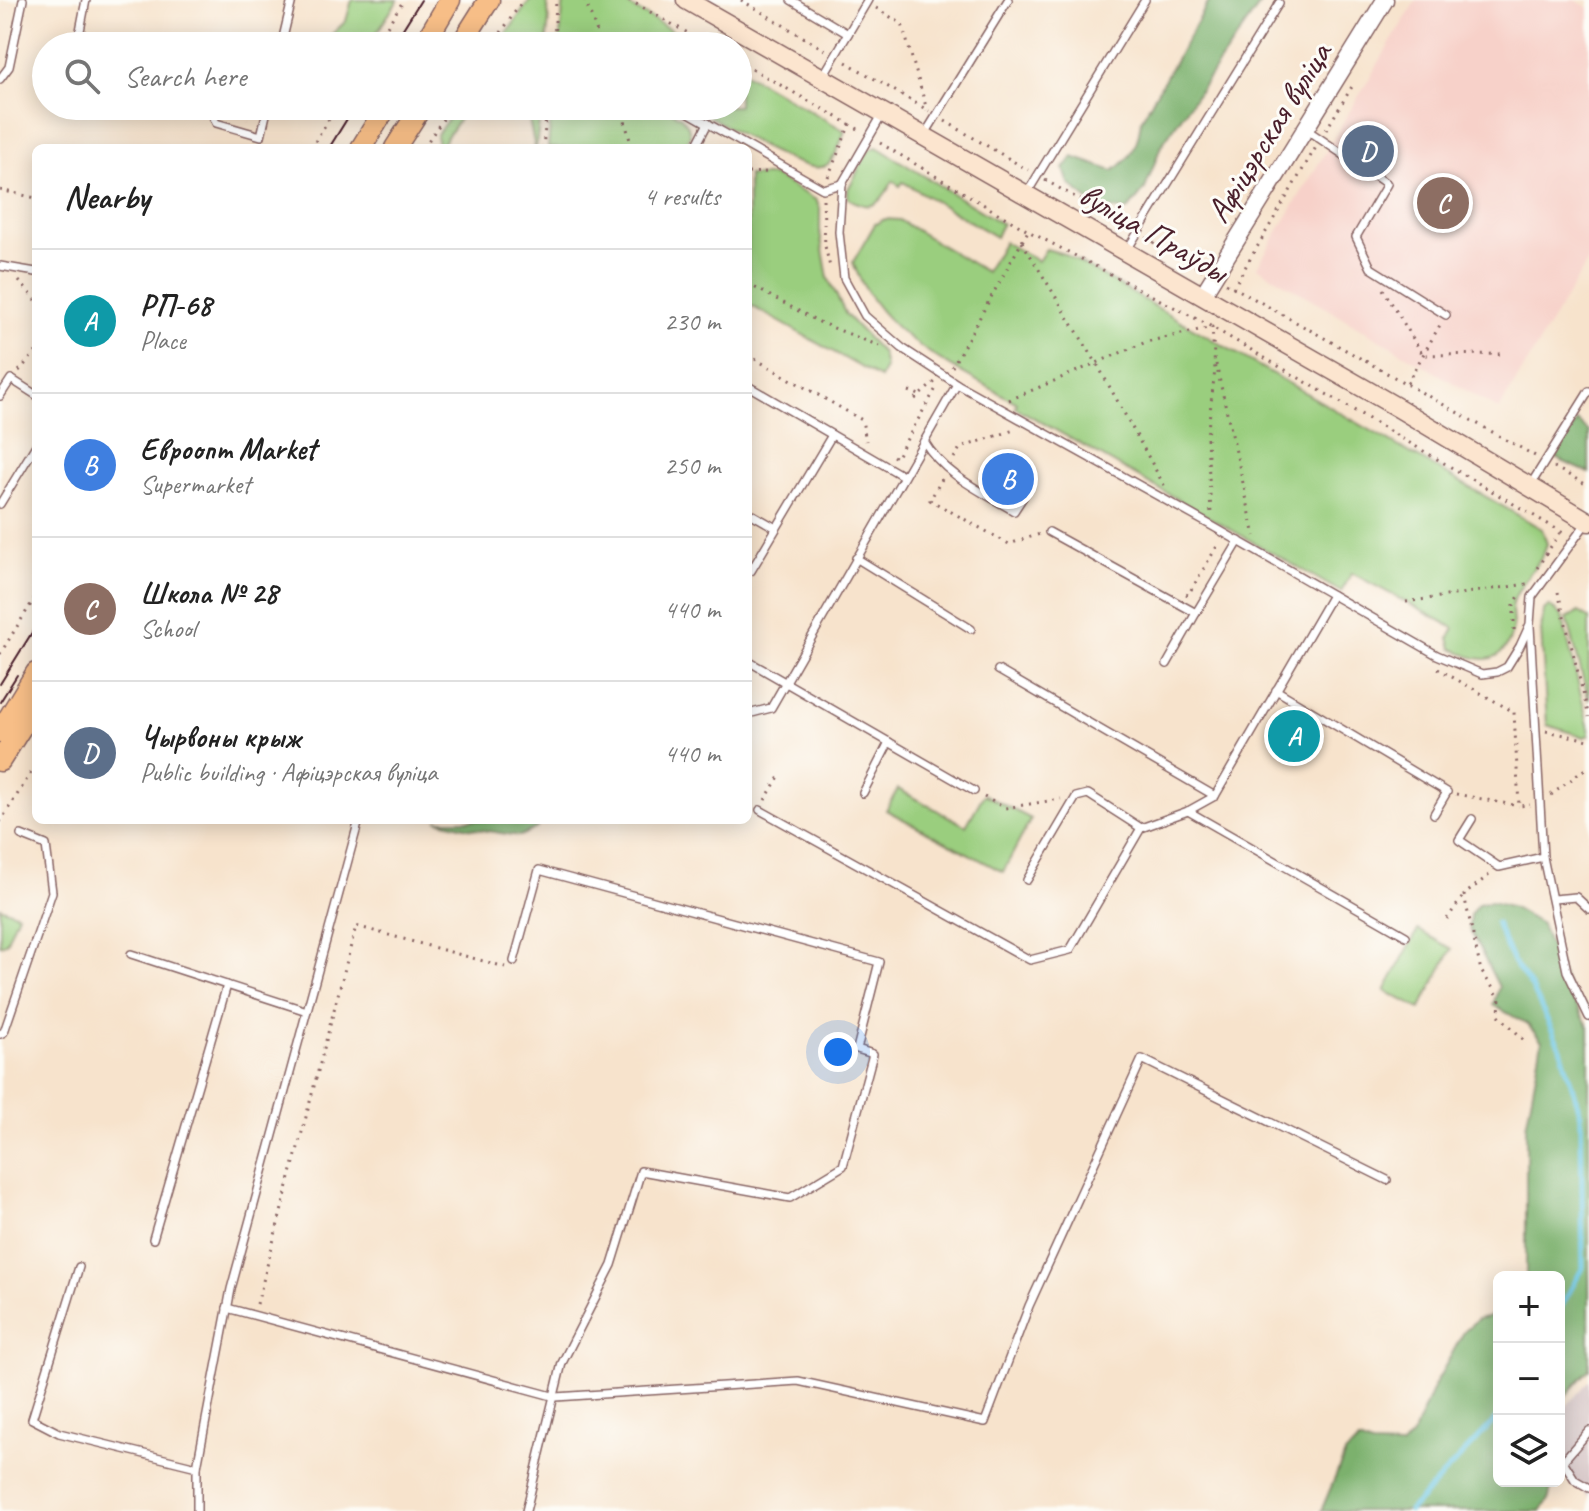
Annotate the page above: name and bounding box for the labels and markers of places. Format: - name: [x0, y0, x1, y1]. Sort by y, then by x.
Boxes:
- pin: D: [1342, 121, 1394, 181]
- pin: C: [1417, 173, 1469, 233]
- pin: B: [982, 449, 1034, 509]
- pin: A: [1268, 706, 1320, 766]

